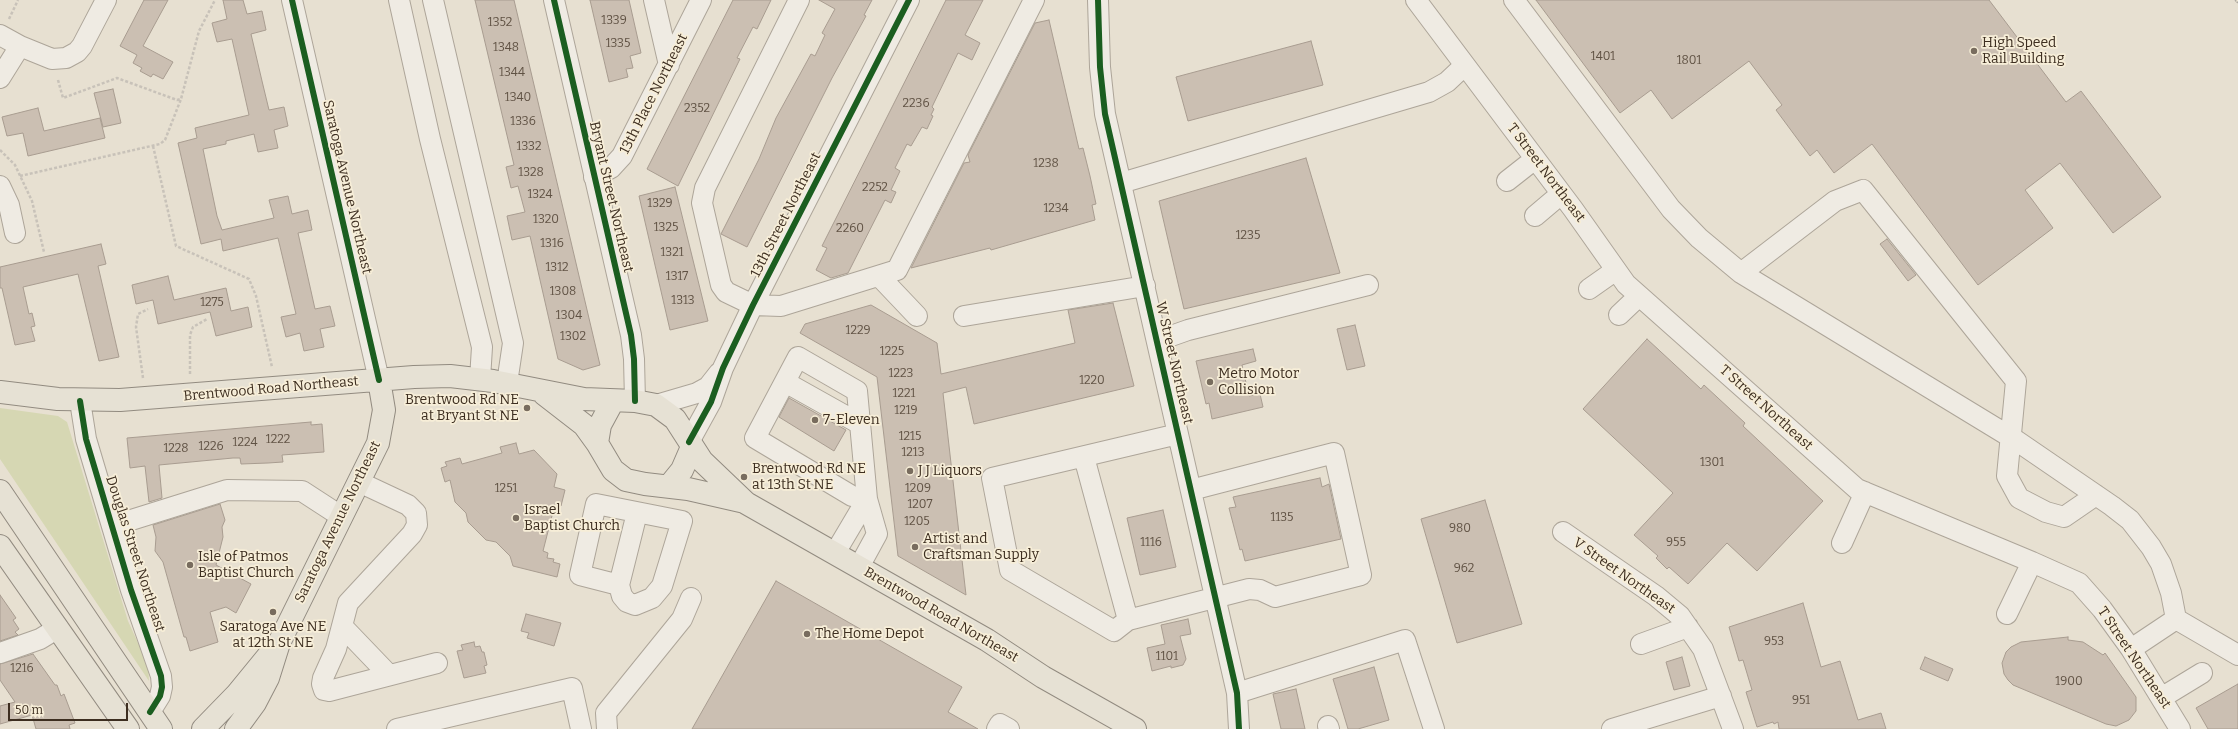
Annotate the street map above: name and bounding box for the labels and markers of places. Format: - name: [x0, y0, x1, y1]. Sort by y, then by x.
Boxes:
- place label: High Speed Rail Building: [1982, 35, 2064, 68]
- marker: High Speed Rail Building: [1969, 46, 1979, 56]
- place label: Metro Motor Collision: [1218, 366, 1299, 398]
- marker: Metro Motor Collision: [1205, 377, 1215, 387]
- place label: Brentwood Rd NE at Bryant St NE: [405, 392, 519, 424]
- marker: Brentwood Rd NE at Bryant St NE: [522, 403, 532, 413]
- place label: 7-Eleven: [823, 412, 880, 428]
- marker: 7-Eleven: [810, 415, 820, 425]
- place label: Brentwood Rd NE at 13th St NE: [752, 461, 866, 494]
- place label: J J Liquors: [918, 463, 982, 479]
- marker: J J Liquors: [905, 466, 915, 476]
- marker: Brentwood Rd NE at 13th St NE: [739, 472, 749, 482]
- place label: Israel Baptist Church: [524, 502, 620, 534]
- marker: Israel Baptist Church: [511, 513, 521, 523]
- place label: Artist and Craftsman Supply: [923, 531, 1039, 564]
- marker: Artist and Craftsman Supply: [910, 542, 920, 552]
- place label: Isle of Patmos Baptist Church: [198, 549, 294, 582]
- marker: Isle of Patmos Baptist Church: [185, 560, 195, 570]
- marker: Saratoga Ave NE at 12th St NE: [268, 607, 278, 617]
- place label: Saratoga Ave NE at 12th St NE: [220, 619, 326, 652]
- place label: The Home Depot: [815, 626, 924, 642]
- marker: The Home Depot: [802, 629, 812, 639]

